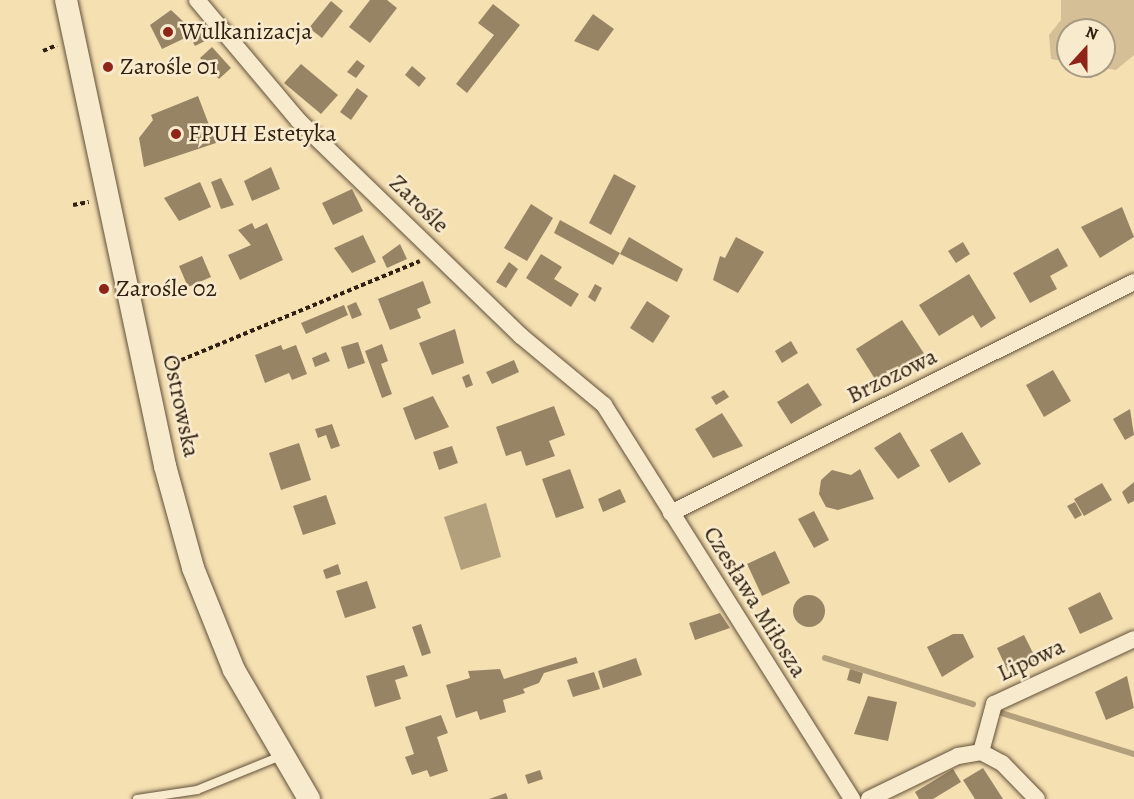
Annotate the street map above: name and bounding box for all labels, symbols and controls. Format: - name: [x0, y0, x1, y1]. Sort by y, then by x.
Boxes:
- place label: Wulkanizacja: [180, 18, 312, 46]
- north arrow: [1056, 18, 1116, 78]
- text: N: [1082, 21, 1101, 45]
- marker: Wulkanizacja: [161, 25, 175, 39]
- place label: Zarośle 01: [120, 53, 218, 81]
- marker: Zarośle 01: [101, 60, 115, 74]
- place label: FPUH Estetyka: [188, 120, 336, 148]
- marker: FPUH Estetyka: [169, 127, 183, 141]
- street label: Zarośle: [383, 169, 455, 239]
- place label: Zarośle 02: [116, 275, 217, 303]
- marker: Zarośle 02: [97, 282, 111, 296]
- street label: Brzozowa: [842, 342, 942, 410]
- street label: Ostrowska: [156, 352, 206, 460]
- street label: Czesława Miłosza: [697, 521, 813, 683]
- street label: Lipowa: [993, 632, 1069, 688]

